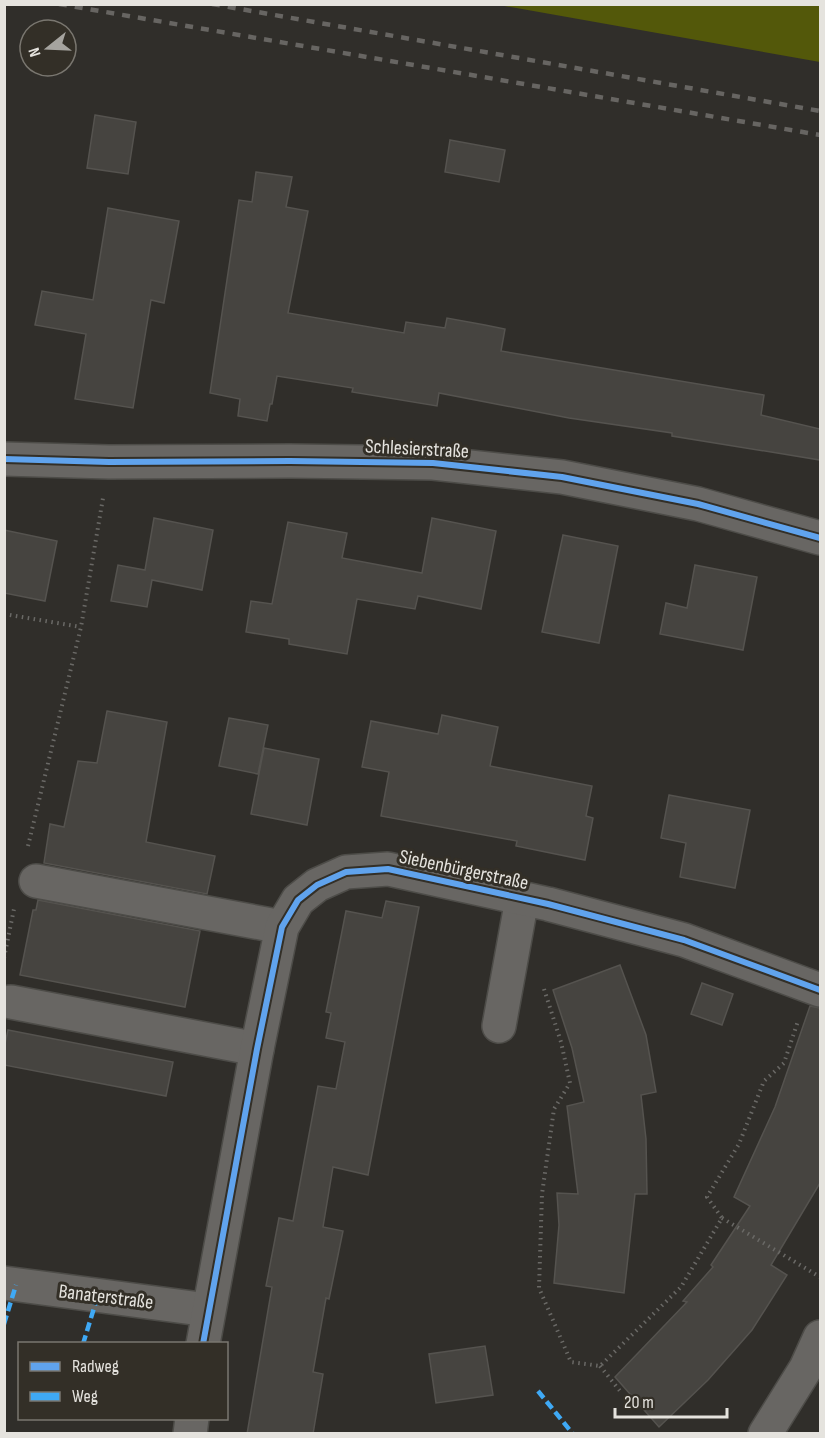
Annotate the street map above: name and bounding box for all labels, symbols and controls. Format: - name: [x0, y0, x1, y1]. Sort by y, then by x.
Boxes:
- north arrow: [18, 18, 78, 78]
- text: N: [25, 45, 46, 59]
- street label: Schlesierstraße: [364, 434, 470, 464]
- street label: Siebenbürgerstraße: [397, 845, 531, 895]
- street label: Banaterstraße: [57, 1279, 155, 1315]
- legend: [18, 1342, 228, 1420]
- text: Radweg: [72, 1356, 119, 1377]
- scale bar: [615, 1381, 728, 1419]
- text: Weg: [72, 1386, 98, 1407]
- text: 20 m: [624, 1392, 654, 1413]

